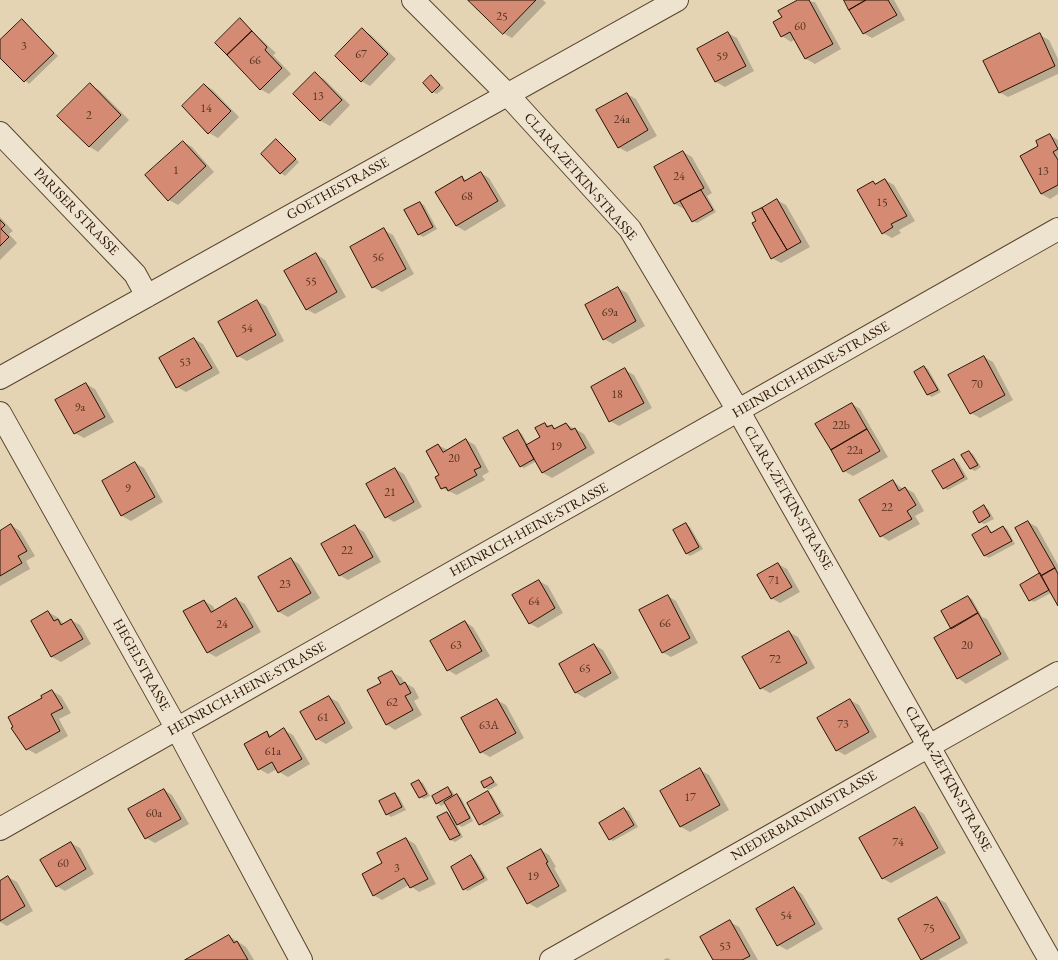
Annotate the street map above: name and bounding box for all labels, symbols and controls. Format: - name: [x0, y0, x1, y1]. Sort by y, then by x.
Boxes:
- house number: 25: [496, 10, 508, 24]
- house number: 60: [794, 20, 806, 34]
- house number: 3: [21, 40, 27, 54]
- house number: 67: [355, 48, 367, 62]
- house number: 59: [716, 50, 728, 64]
- house number: 66: [249, 54, 261, 68]
- house number: 13: [312, 90, 324, 104]
- house number: 14: [200, 102, 212, 116]
- house number: 2: [86, 109, 92, 123]
- street label: CLARA-ZETKIN-STRASSE: [520, 110, 640, 244]
- house number: 24a: [614, 113, 630, 127]
- street label: GOETHESTRASSE: [284, 154, 392, 224]
- house number: 1: [173, 164, 179, 178]
- street label: PARISER STRASSE: [30, 165, 122, 259]
- house number: 13: [1037, 165, 1049, 179]
- house number: 24: [673, 170, 685, 184]
- house number: 68: [461, 190, 473, 204]
- house number: 15: [876, 196, 888, 210]
- house number: 56: [372, 251, 384, 265]
- house number: 55: [305, 275, 317, 289]
- house number: 69a: [602, 306, 618, 320]
- street label: HEINRICH-HEINE-STRASSE: [729, 318, 893, 422]
- house number: 54: [241, 322, 253, 336]
- house number: 53: [179, 356, 191, 370]
- house number: 70: [971, 378, 983, 392]
- house number: 18: [611, 388, 623, 402]
- house number: 9a: [75, 401, 85, 415]
- house number: 22b: [832, 419, 850, 433]
- street label: CLARA-ZETKIN-STRASSE: [740, 423, 836, 573]
- house number: 19: [550, 440, 562, 454]
- house number: 22a: [847, 444, 863, 458]
- house number: 20: [448, 452, 460, 466]
- street label: HEINRICH-HEINE-STRASSE: [447, 479, 611, 581]
- house number: 9: [125, 482, 131, 496]
- house number: 21: [384, 486, 396, 500]
- house number: 22: [881, 501, 893, 515]
- house number: 22: [341, 544, 353, 558]
- house number: 71: [768, 574, 780, 588]
- house number: 23: [279, 578, 291, 592]
- house number: 64: [528, 595, 540, 609]
- street label: HEGELSTRASSE: [109, 616, 173, 714]
- house number: 66: [659, 617, 671, 631]
- house number: 24: [216, 618, 228, 632]
- street label: HEINRICH-HEINE-STRASSE: [165, 638, 329, 740]
- house number: 63: [450, 639, 462, 653]
- house number: 20: [961, 639, 973, 653]
- house number: 72: [769, 653, 781, 667]
- house number: 65: [579, 662, 591, 676]
- house number: 62: [386, 696, 398, 710]
- street label: CLARA-ZETKIN-STRASSE: [901, 703, 995, 855]
- house number: 61: [317, 711, 329, 725]
- house number: 73: [837, 718, 849, 732]
- house number: 63A: [479, 719, 499, 733]
- house number: 61a: [265, 745, 281, 759]
- street label: NIEDERBARNIMSTRASSE: [728, 767, 880, 865]
- house number: 17: [684, 791, 696, 805]
- house number: 60a: [146, 807, 162, 821]
- house number: 74: [892, 836, 904, 850]
- house number: 60: [57, 857, 69, 871]
- house number: 3: [394, 862, 400, 876]
- house number: 19: [527, 870, 539, 884]
- house number: 54: [780, 909, 792, 923]
- house number: 75: [923, 922, 935, 936]
- house number: 53: [719, 940, 731, 954]

